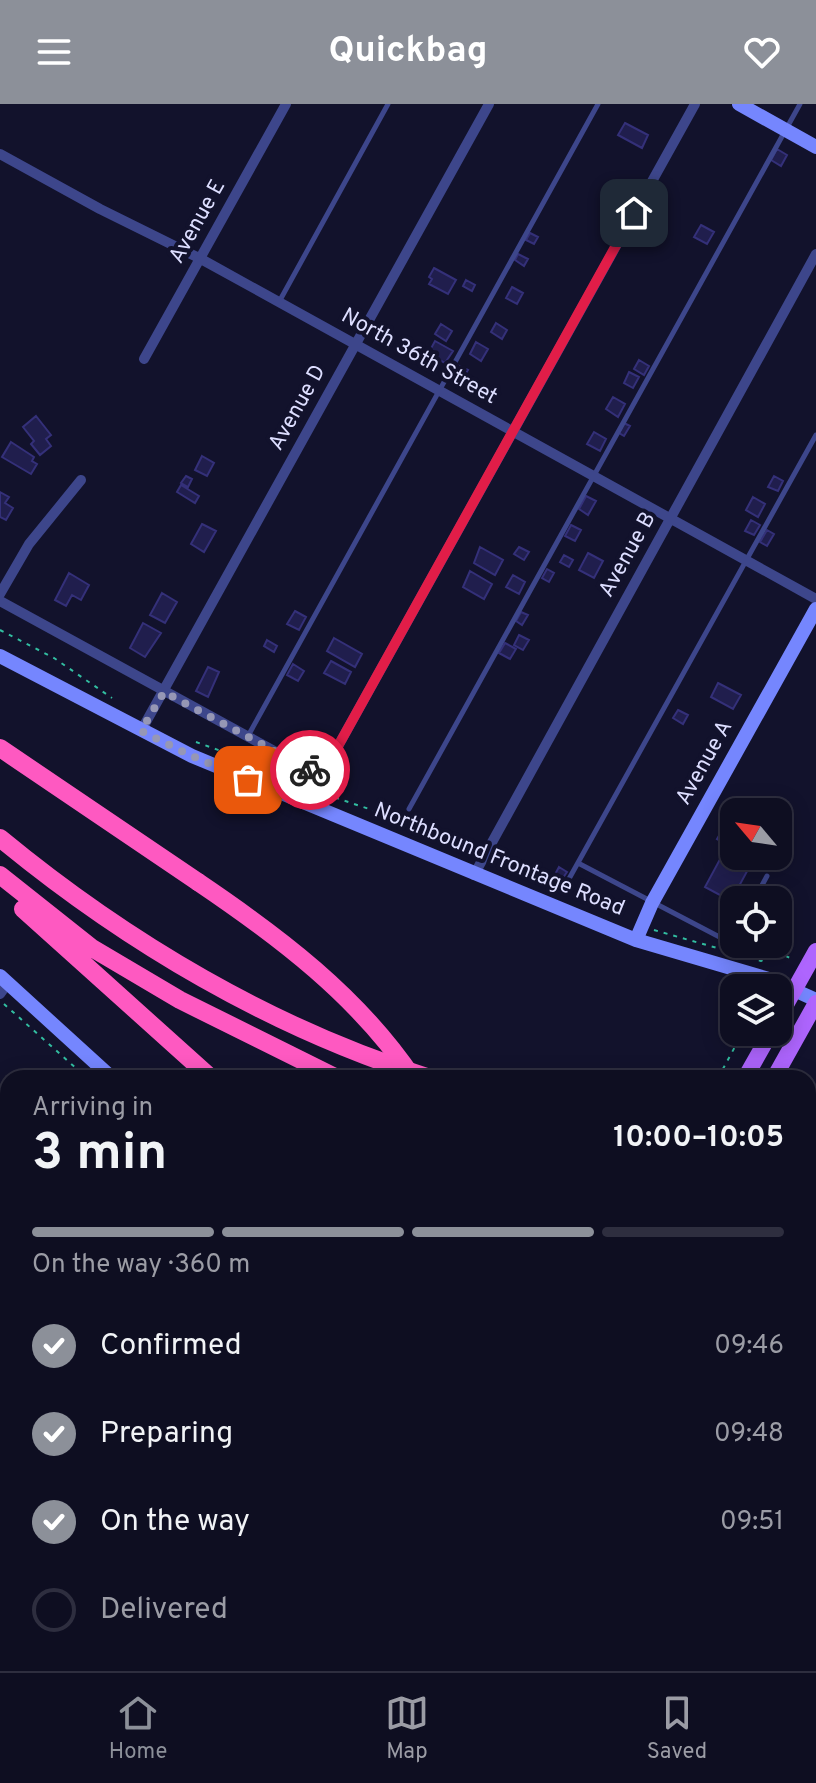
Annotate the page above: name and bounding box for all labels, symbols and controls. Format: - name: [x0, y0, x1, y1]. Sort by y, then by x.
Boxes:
- text: Quickbag: [328, 29, 488, 75]
- icon: menu: [32, 30, 76, 74]
- icon: heart: [740, 30, 784, 74]
- street label: Avenue E: [164, 175, 232, 269]
- pin: [600, 179, 668, 247]
- icon: home: [612, 191, 656, 235]
- street label: North 36th Street: [336, 303, 502, 411]
- street label: Avenue D: [263, 360, 333, 456]
- street label: Avenue B: [594, 508, 662, 602]
- street label: Avenue A: [671, 716, 739, 810]
- courier: [270, 730, 350, 810]
- pin: [214, 746, 282, 814]
- icon: bike: [288, 748, 332, 792]
- icon: bag: [226, 758, 270, 802]
- street label: Northbound Frontage Road: [370, 797, 628, 923]
- north arrow: [720, 798, 792, 870]
- map controls: [720, 798, 792, 1046]
- button: locate: [720, 886, 792, 958]
- button: layers: [720, 974, 792, 1046]
- text: Arriving in: [32, 1092, 153, 1125]
- text: 10:00–10:05: [613, 1120, 784, 1157]
- text: 3 min: [32, 1122, 167, 1188]
- text: On the way · 360 m: [32, 1249, 250, 1282]
- icon: check: [32, 1324, 76, 1368]
- text: Confirmed: [100, 1328, 242, 1365]
- text: 09:46: [714, 1330, 784, 1363]
- icon: check: [32, 1412, 76, 1456]
- text: Preparing: [100, 1416, 233, 1453]
- text: 09:48: [714, 1418, 784, 1451]
- icon: check: [32, 1500, 76, 1544]
- text: On the way: [100, 1504, 250, 1541]
- text: 09:51: [720, 1506, 784, 1539]
- text: Delivered: [100, 1592, 228, 1629]
- tab: Home: [109, 1691, 167, 1766]
- tab: Map: [385, 1691, 429, 1766]
- tab: Saved: [647, 1691, 707, 1766]

